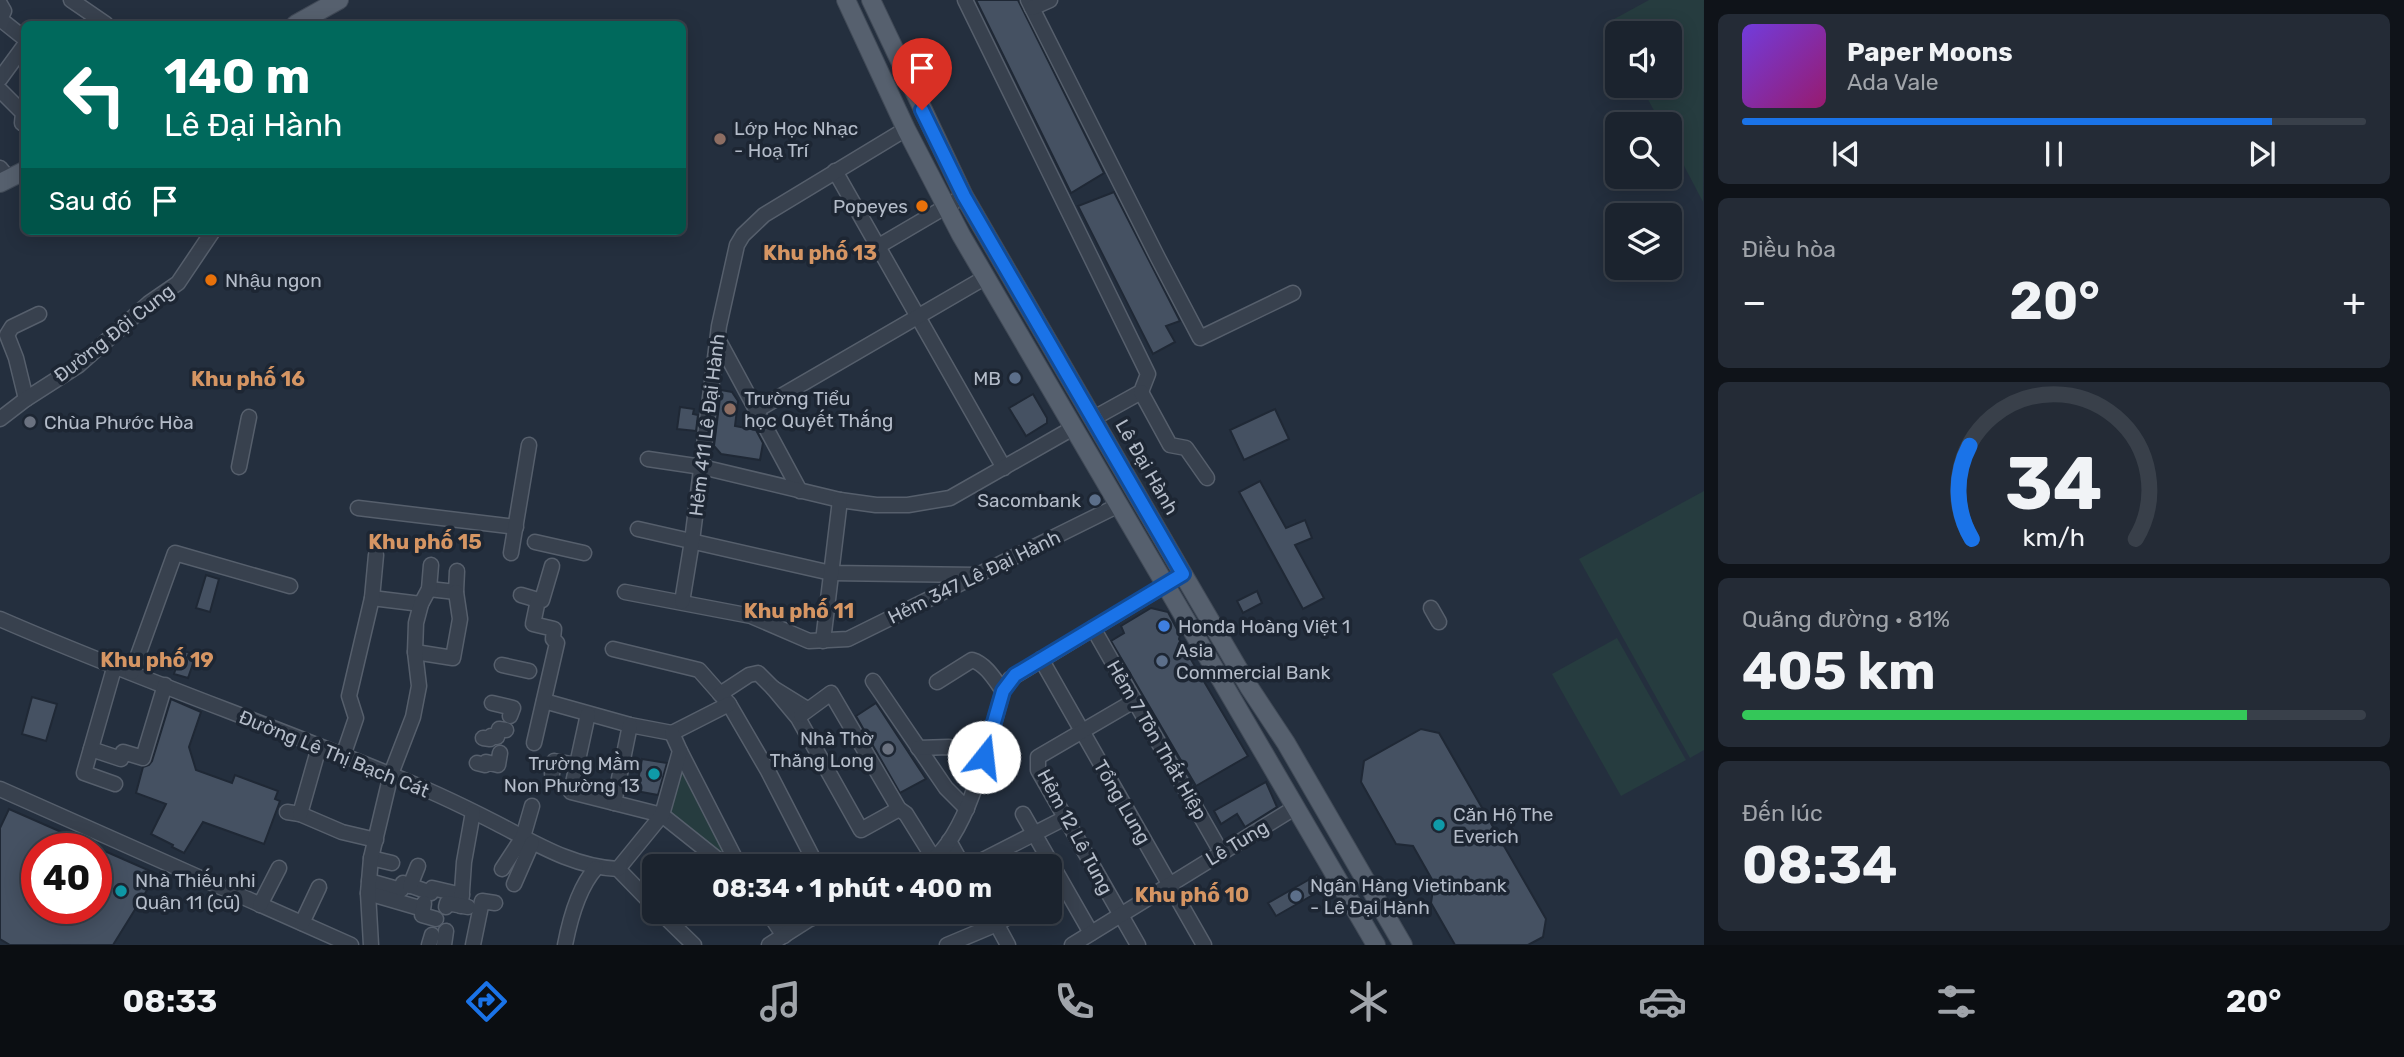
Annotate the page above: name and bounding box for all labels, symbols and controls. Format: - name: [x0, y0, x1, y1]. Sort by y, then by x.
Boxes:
- map controls: [1605, 21, 1682, 280]
- button: sound: [1605, 21, 1682, 98]
- text: Paper Moons: [1847, 37, 2013, 68]
- pin: [892, 38, 952, 110]
- text: 140 m: [164, 47, 310, 105]
- icon: left: [49, 49, 140, 140]
- icon: arrive: [903, 49, 941, 87]
- text: Ada Vale: [1847, 68, 1939, 96]
- text: Lê Đại Hành: [164, 106, 343, 144]
- button: search: [1605, 112, 1682, 189]
- place label: Lớp Học Nhạc - Hoạ Trí: [734, 117, 858, 162]
- marker: Lớp Học Nhạc - Hoạ Trí: [712, 131, 728, 147]
- icon: previous: [1827, 135, 1865, 173]
- icon: pause: [2035, 135, 2073, 173]
- icon: next: [2243, 135, 2281, 173]
- icon: arrive: [146, 182, 184, 220]
- text: Sau đó: [49, 186, 132, 217]
- place label: Popeyes: [833, 195, 908, 218]
- marker: Popeyes: [914, 198, 930, 214]
- button: layers: [1605, 203, 1682, 280]
- text: Điều hòa: [1742, 235, 1836, 263]
- district label: Khu phố 13: [763, 240, 877, 265]
- place label: Nhậu ngon: [225, 269, 322, 292]
- text: 20°: [2009, 270, 2100, 332]
- marker: Nhậu ngon: [203, 272, 219, 288]
- street label: Đường Đội Cung: [49, 279, 179, 387]
- text: −: [1742, 279, 1767, 325]
- text: +: [2342, 279, 2366, 325]
- street label: Hẻm 411 Lê Đại Hành: [684, 332, 730, 518]
- district label: Khu phố 16: [191, 366, 305, 391]
- place label: MB: [973, 367, 1001, 390]
- marker: MB: [1007, 370, 1023, 386]
- place label: Trường Tiểu học Quyết Thắng: [744, 387, 893, 432]
- marker: Trường Tiểu học Quyết Thắng: [722, 401, 738, 417]
- place label: Chùa Phước Hòa: [44, 411, 194, 434]
- marker: Chùa Phước Hòa: [22, 414, 38, 430]
- street label: Lê Đại Hành: [1111, 415, 1183, 519]
- text: 34: [2005, 441, 2103, 527]
- place label: Sacombank: [977, 489, 1081, 512]
- marker: Sacombank: [1087, 492, 1103, 508]
- text: km/h: [2023, 522, 2085, 551]
- street label: Hẻm 347 Lê Đại Hành: [884, 525, 1064, 629]
- district label: Khu phố 15: [368, 529, 482, 554]
- district label: Khu phố 11: [744, 598, 854, 623]
- text: Quãng đường · 81%: [1742, 605, 1950, 633]
- place label: Honda Hoàng Việt 1: [1178, 615, 1350, 638]
- marker: Honda Hoàng Việt 1: [1156, 618, 1172, 634]
- place label: Asia Commercial Bank: [1176, 639, 1331, 684]
- text: 405 km: [1742, 640, 1936, 702]
- district label: Khu phố 19: [100, 647, 214, 672]
- marker: Asia Commercial Bank: [1154, 653, 1170, 669]
- street label: Hẻm 7 Tôn Thất Hiệp: [1102, 656, 1212, 824]
- street label: Đường Lê Thị Bạch Cát: [236, 705, 433, 803]
- position arrow: [947, 720, 1021, 794]
- place label: Nhà Thờ Thăng Long: [770, 727, 874, 772]
- marker: Nhà Thờ Thăng Long: [880, 741, 896, 757]
- place label: Trường Mầm Non Phường 13: [504, 751, 640, 797]
- street label: Tổng Lung: [1089, 756, 1155, 848]
- street label: Hẻm 12 Lê Tung: [1032, 765, 1118, 899]
- marker: Trường Mầm Non Phường 13: [646, 766, 662, 782]
- text: Đến lúc: [1742, 799, 1823, 827]
- place label: Căn Hộ The Everich: [1453, 803, 1553, 848]
- street label: Lê Tung: [1201, 815, 1273, 871]
- marker: Căn Hộ The Everich: [1431, 817, 1447, 833]
- speed limit sign: 40: [21, 833, 112, 924]
- text: 08:34: [1742, 834, 1898, 896]
- place label: Nhà Thiếu nhi Quận 11 (cũ): [135, 868, 256, 914]
- text: 08:34 · 1 phút · 400 m: [712, 873, 992, 904]
- place label: Ngân Hàng Vietinbank - Lê Đại Hành: [1310, 874, 1507, 919]
- district label: Khu phố 10: [1135, 882, 1249, 907]
- marker: Nhà Thiếu nhi Quận 11 (cũ): [113, 883, 129, 899]
- marker: Ngân Hàng Vietinbank - Lê Đại Hành: [1288, 888, 1304, 904]
- icon: directions: [462, 977, 511, 1026]
- icon: music: [756, 977, 805, 1026]
- icon: phone: [1050, 977, 1099, 1026]
- icon: climate: [1344, 977, 1393, 1026]
- icon: car: [1638, 977, 1687, 1026]
- icon: filters: [1932, 977, 1981, 1026]
- text: 08:33: [122, 982, 217, 1020]
- text: 20°: [2226, 982, 2281, 1020]

